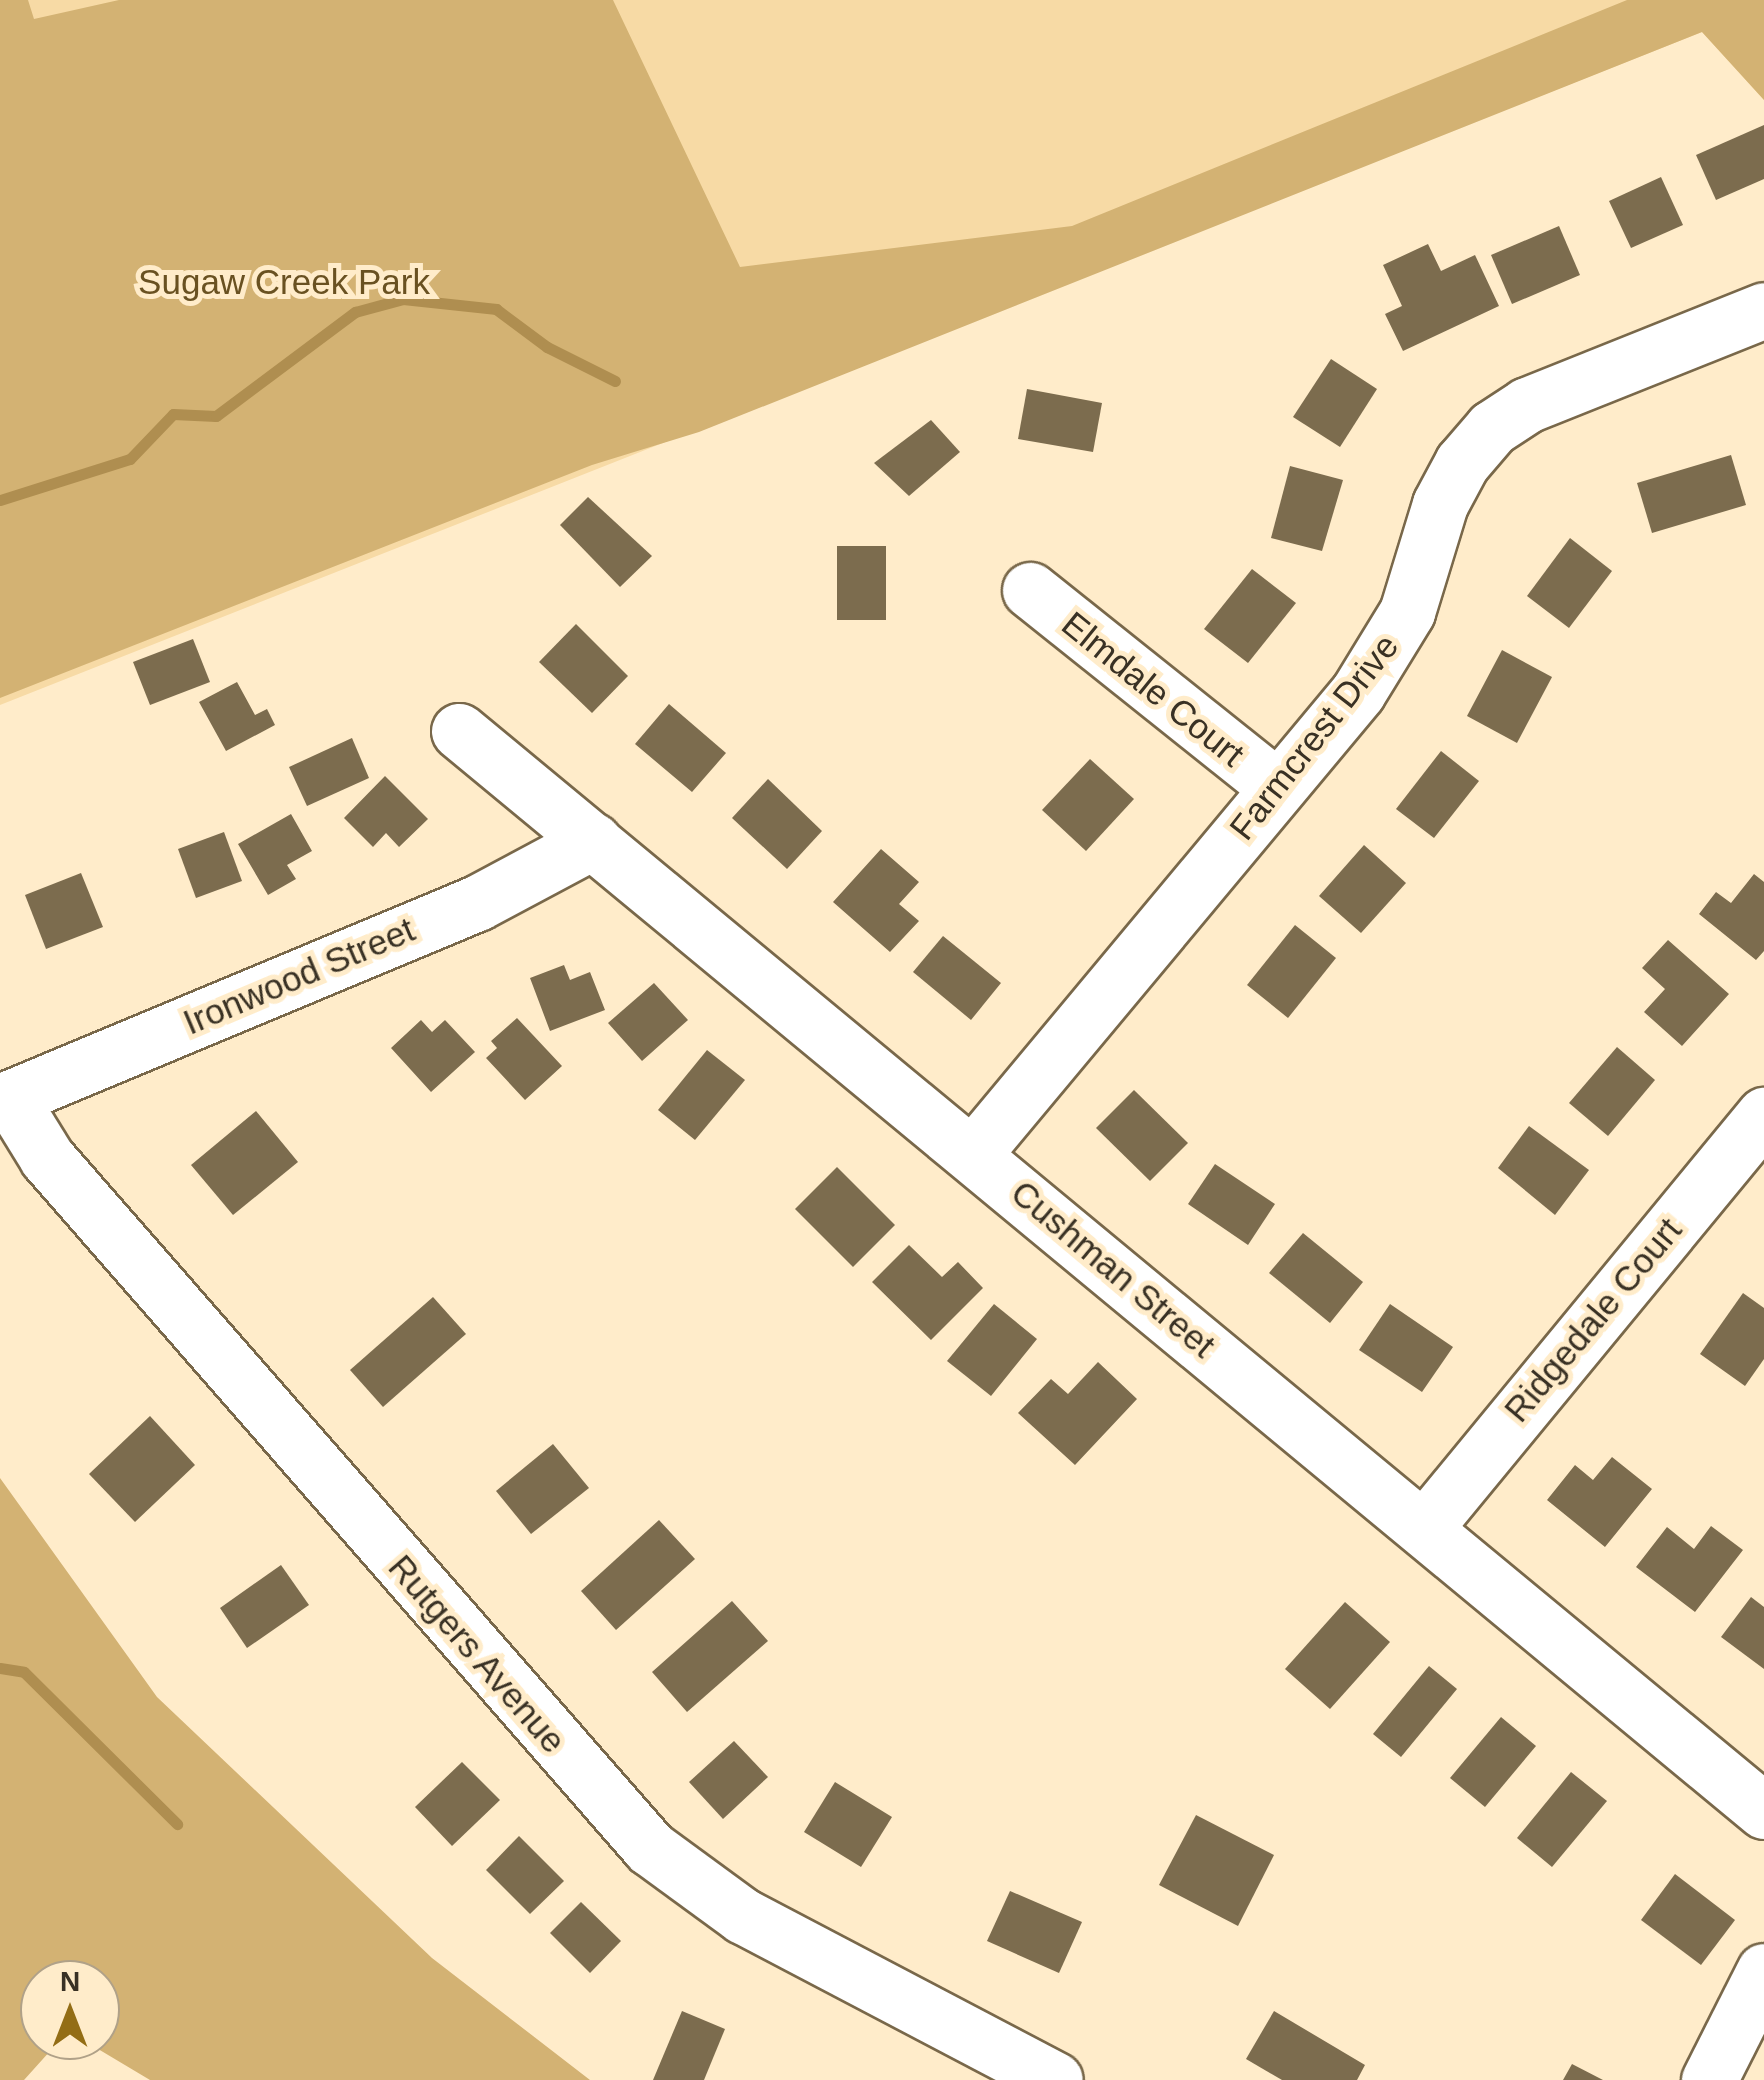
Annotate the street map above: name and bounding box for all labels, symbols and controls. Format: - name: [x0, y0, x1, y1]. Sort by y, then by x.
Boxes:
- park label: Sugaw Creek Park: [138, 261, 430, 303]
- street label: Elmdale Court: [1054, 603, 1252, 775]
- street label: Farmcrest Drive: [1221, 626, 1407, 848]
- street label: Ironwood Street: [177, 908, 421, 1044]
- street label: Cushman Street: [1003, 1172, 1223, 1366]
- street label: Ridgedale Court: [1496, 1210, 1690, 1430]
- street label: Rutgers Avenue: [379, 1546, 575, 1762]
- north arrow: [20, 1960, 120, 2060]
- text: N: [60, 1966, 80, 1997]

